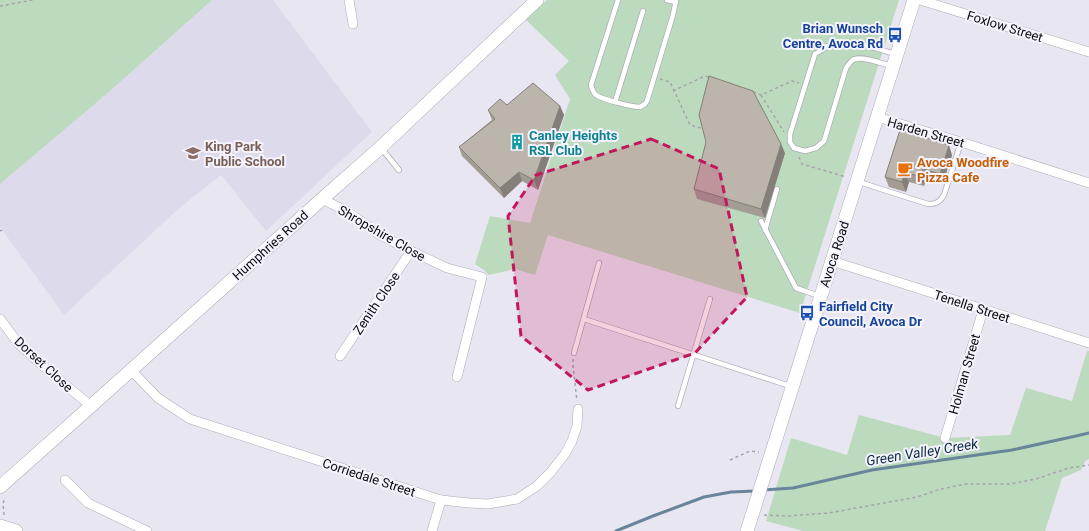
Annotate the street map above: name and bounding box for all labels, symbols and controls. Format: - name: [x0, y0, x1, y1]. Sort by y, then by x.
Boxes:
- street label: Foxlow Street: [965, 8, 1045, 45]
- place label: Brian Wunsch Centre, Avoca Rd: [783, 21, 883, 51]
- bus stop icon: Brian Wunsch Centre, Avoca Rd: [886, 26, 904, 44]
- street label: Harden Street: [886, 114, 966, 151]
- place label: Canley Heights RSL Club: [529, 128, 618, 158]
- building icon: Canley Heights RSL Club: [508, 133, 526, 151]
- place label: King Park Public School: [205, 139, 285, 169]
- school or university icon: King Park Public School: [184, 144, 202, 162]
- place label: Avoca Woodfire Pizza Cafe: [917, 155, 1009, 185]
- cafe icon: Avoca Woodfire Pizza Cafe: [896, 160, 914, 178]
- street label: Shropshire Close: [336, 202, 428, 264]
- street label: Humphries Road: [229, 208, 311, 283]
- street label: Avoca Road: [817, 219, 852, 289]
- street label: Zenith Close: [350, 269, 403, 337]
- street label: Tenella Street: [932, 287, 1012, 326]
- place label: Fairfield City Council, Avoca Dr: [819, 299, 922, 329]
- bus stop icon: Fairfield City Council, Avoca Dr: [798, 304, 816, 322]
- street label: Holman Street: [946, 332, 983, 416]
- street label: Dorset Close: [11, 334, 76, 395]
- water label: Green Valley Creek: [865, 435, 980, 469]
- street label: Corriedale Street: [321, 455, 417, 500]

